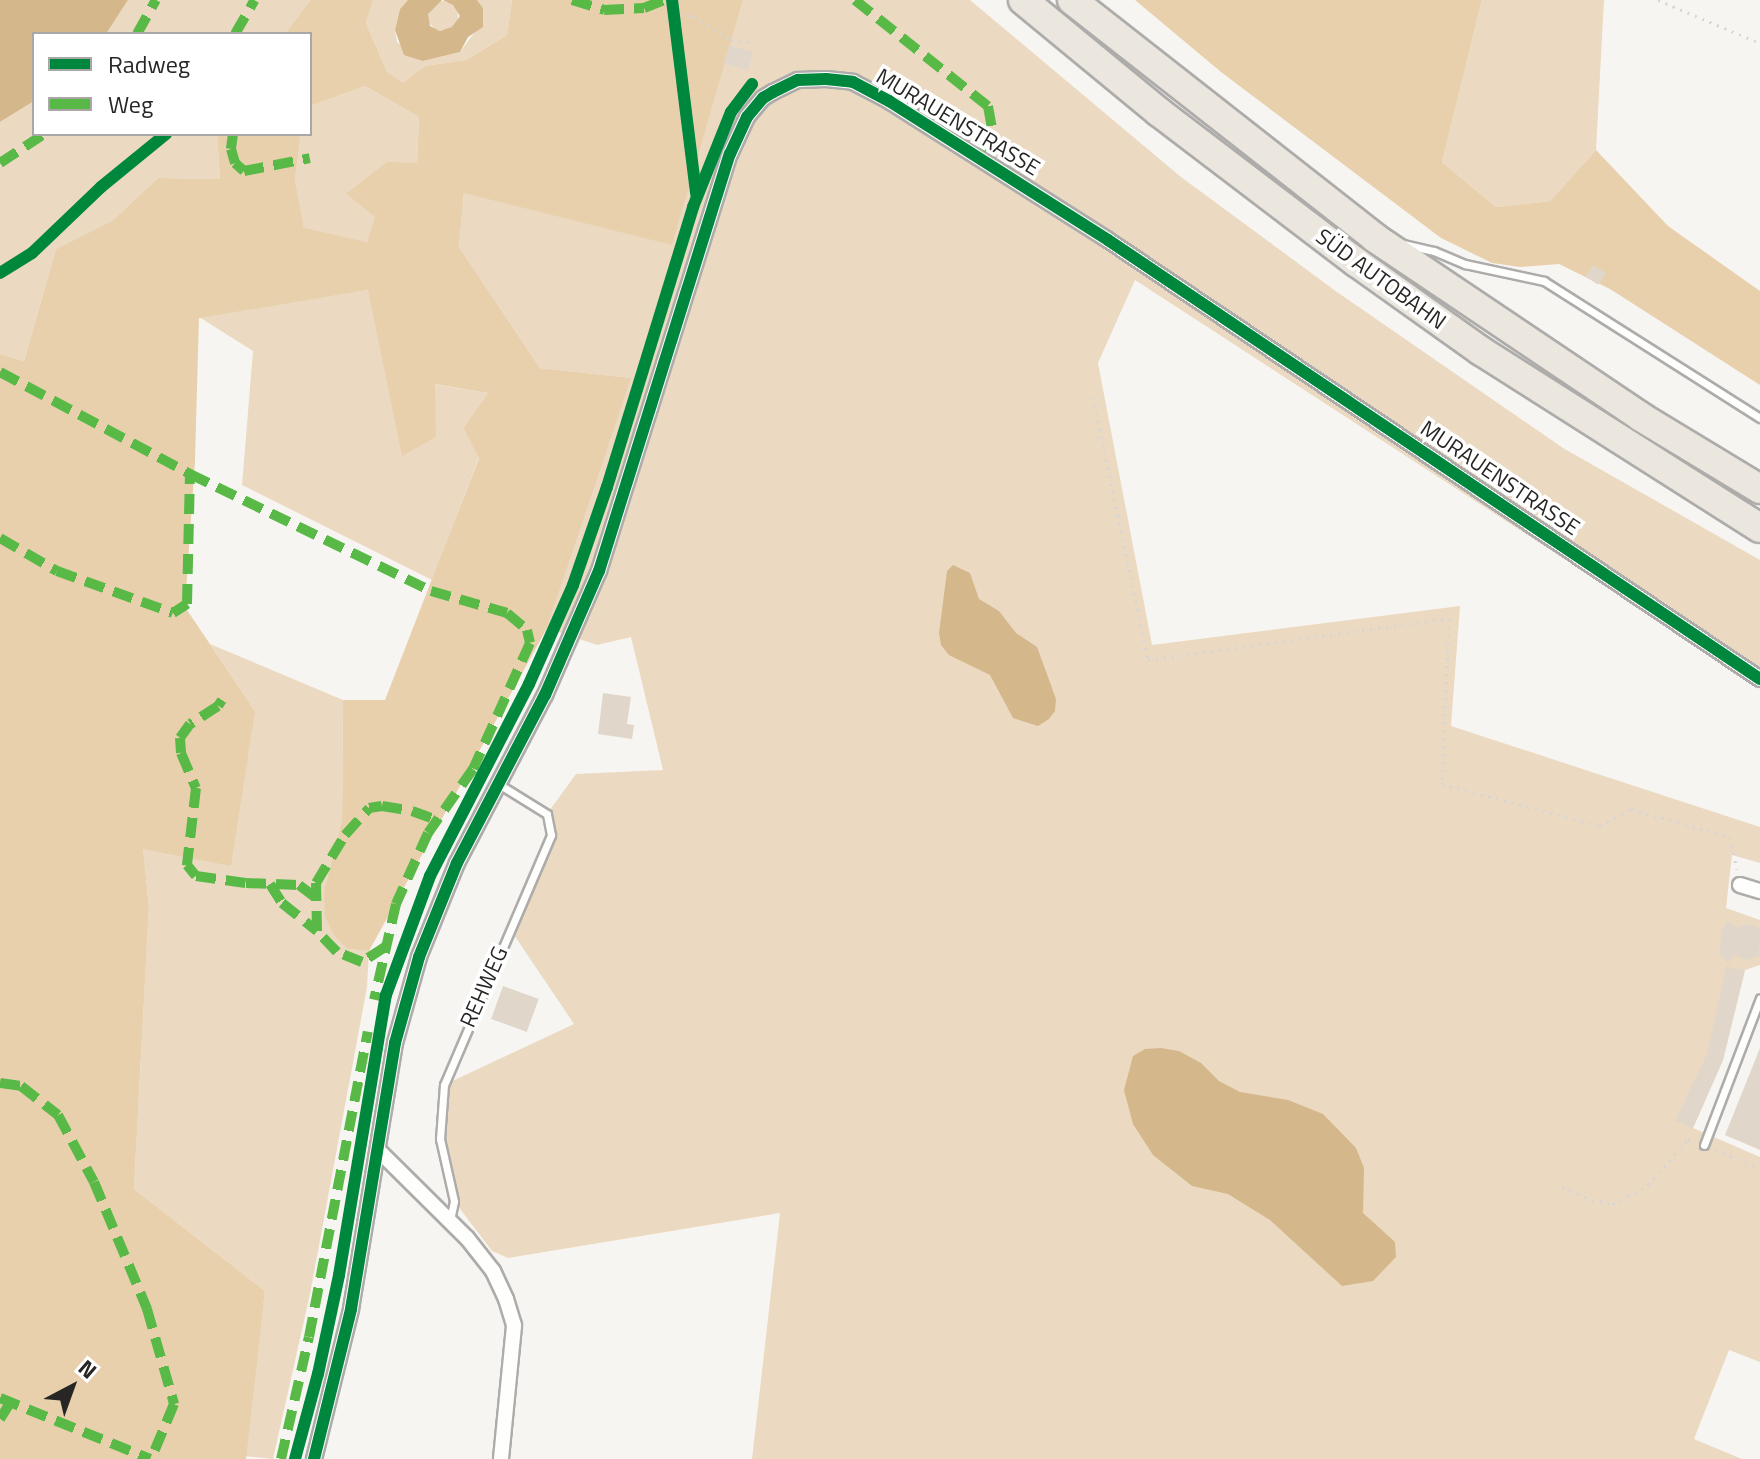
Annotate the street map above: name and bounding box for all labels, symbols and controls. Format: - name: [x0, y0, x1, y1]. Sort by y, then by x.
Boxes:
- legend: [32, 32, 312, 136]
- text: Radweg: [108, 46, 190, 82]
- street label: MURAUENSTRASSE: [871, 63, 1045, 181]
- text: Weg: [108, 86, 153, 122]
- street label: SÜD AUTOBAHN: [1311, 223, 1451, 335]
- street label: MURAUENSTRASSE: [1415, 415, 1585, 541]
- street label: REHWEG: [455, 943, 513, 1031]
- north arrow: [32, 1347, 112, 1427]
- text: N: [71, 1351, 105, 1387]

